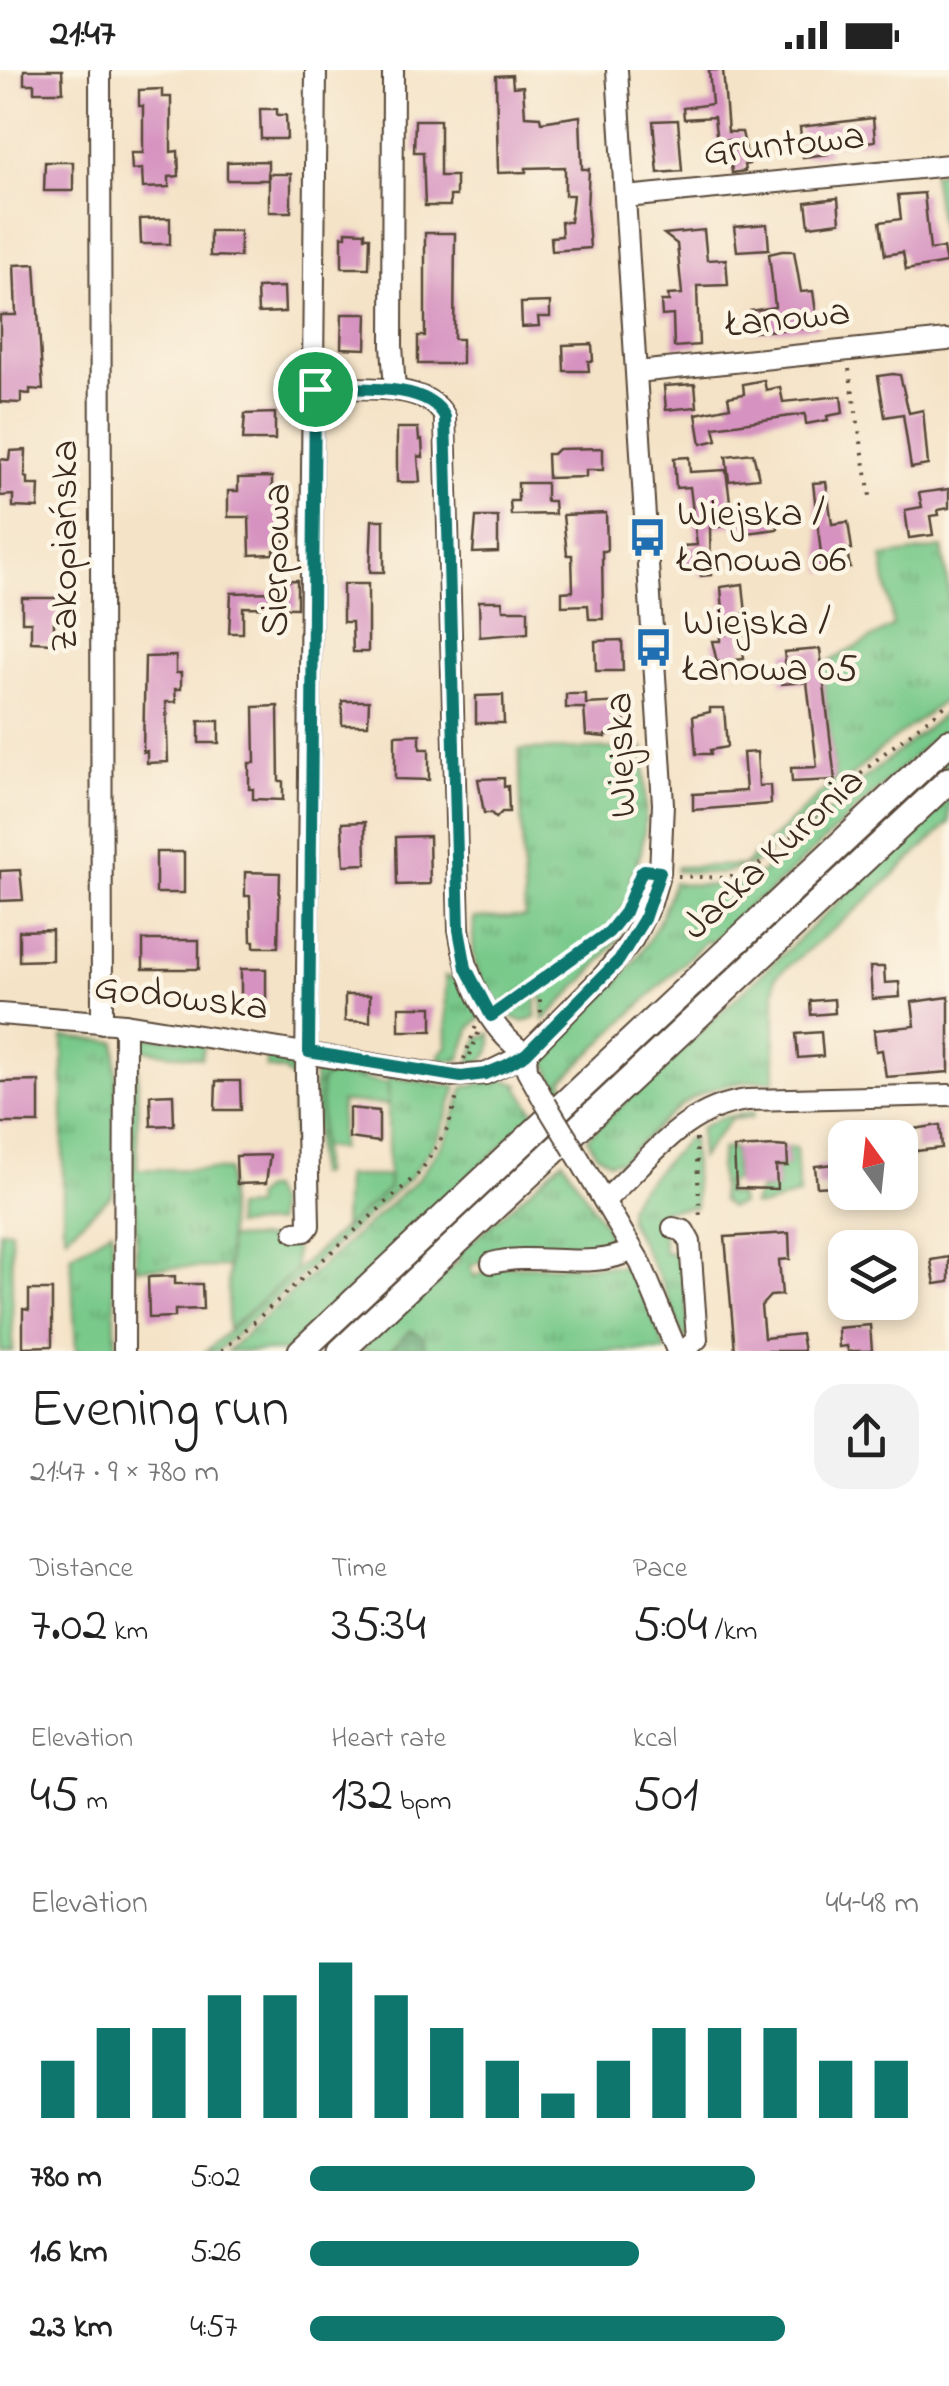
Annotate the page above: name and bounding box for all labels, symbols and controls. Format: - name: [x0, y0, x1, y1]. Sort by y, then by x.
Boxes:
- text: 21:47: [50, 7, 116, 63]
- street label: Gruntowa: [700, 108, 868, 184]
- street label: Łanowa: [722, 284, 853, 356]
- pin: [273, 347, 358, 432]
- icon: arrive: [288, 362, 343, 417]
- street label: Zakopiańska: [37, 440, 96, 652]
- street label: Sierpowa: [247, 483, 309, 637]
- place label: Wiejska / Łanowa 06: [676, 486, 847, 591]
- bus stop icon: Wiejska / Łanowa 06: [626, 517, 668, 559]
- place label: Wiejska / Łanowa 05: [682, 595, 858, 700]
- bus stop icon: Wiejska / Łanowa 05: [632, 626, 674, 668]
- street label: Wiejska: [591, 691, 655, 819]
- street label: Jacka Kuronia: [669, 754, 879, 956]
- street label: Godowska: [91, 959, 271, 1039]
- north arrow: [828, 1120, 918, 1210]
- map controls: [828, 1120, 918, 1320]
- button: layers: [828, 1230, 918, 1320]
- text: Evening run: [30, 1372, 289, 1452]
- button: share: [814, 1384, 919, 1489]
- text: 21:47 · 9 × 780 m: [30, 1450, 219, 1497]
- text: Distance: [30, 1549, 133, 1590]
- text: Time: [331, 1549, 387, 1590]
- text: Pace: [633, 1549, 687, 1590]
- text: 7.02: [30, 1590, 107, 1663]
- text: 35:34: [331, 1590, 426, 1663]
- text: 5:04: [633, 1590, 708, 1663]
- text: km: [107, 1612, 148, 1653]
- text: /km: [708, 1612, 757, 1653]
- text: Elevation: [30, 1719, 133, 1760]
- text: Heart rate: [331, 1719, 446, 1760]
- text: kcal: [633, 1719, 677, 1760]
- text: 45: [30, 1760, 79, 1833]
- text: 132: [331, 1760, 393, 1833]
- text: 501: [633, 1760, 699, 1833]
- text: m: [79, 1782, 108, 1823]
- text: bpm: [393, 1782, 451, 1823]
- text: Elevation: [30, 1881, 148, 1928]
- text: 44–48 m: [825, 1881, 919, 1928]
- text: 780 m: [30, 2155, 102, 2202]
- text: 5:02: [190, 2155, 241, 2202]
- text: 1.6 km: [30, 2230, 108, 2277]
- text: 5:26: [190, 2230, 241, 2277]
- text: 2.3 km: [30, 2305, 113, 2352]
- text: 4:57: [190, 2305, 237, 2352]

